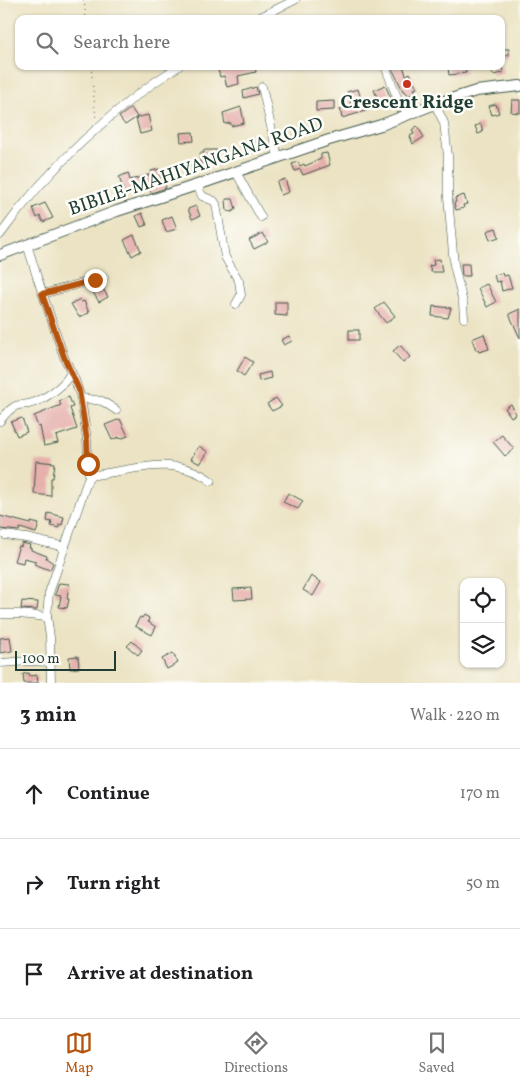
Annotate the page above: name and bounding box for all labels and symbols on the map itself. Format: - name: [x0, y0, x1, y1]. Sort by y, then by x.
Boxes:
- marker: Crescent Ridge: [401, 78, 413, 90]
- place label: Crescent Ridge: [340, 90, 474, 116]
- street label: BIBILE-MAHIYANGANA ROAD: [65, 111, 327, 223]
- route end: [84, 269, 107, 292]
- route start: [77, 453, 100, 476]
- scale bar: [15, 648, 116, 671]

